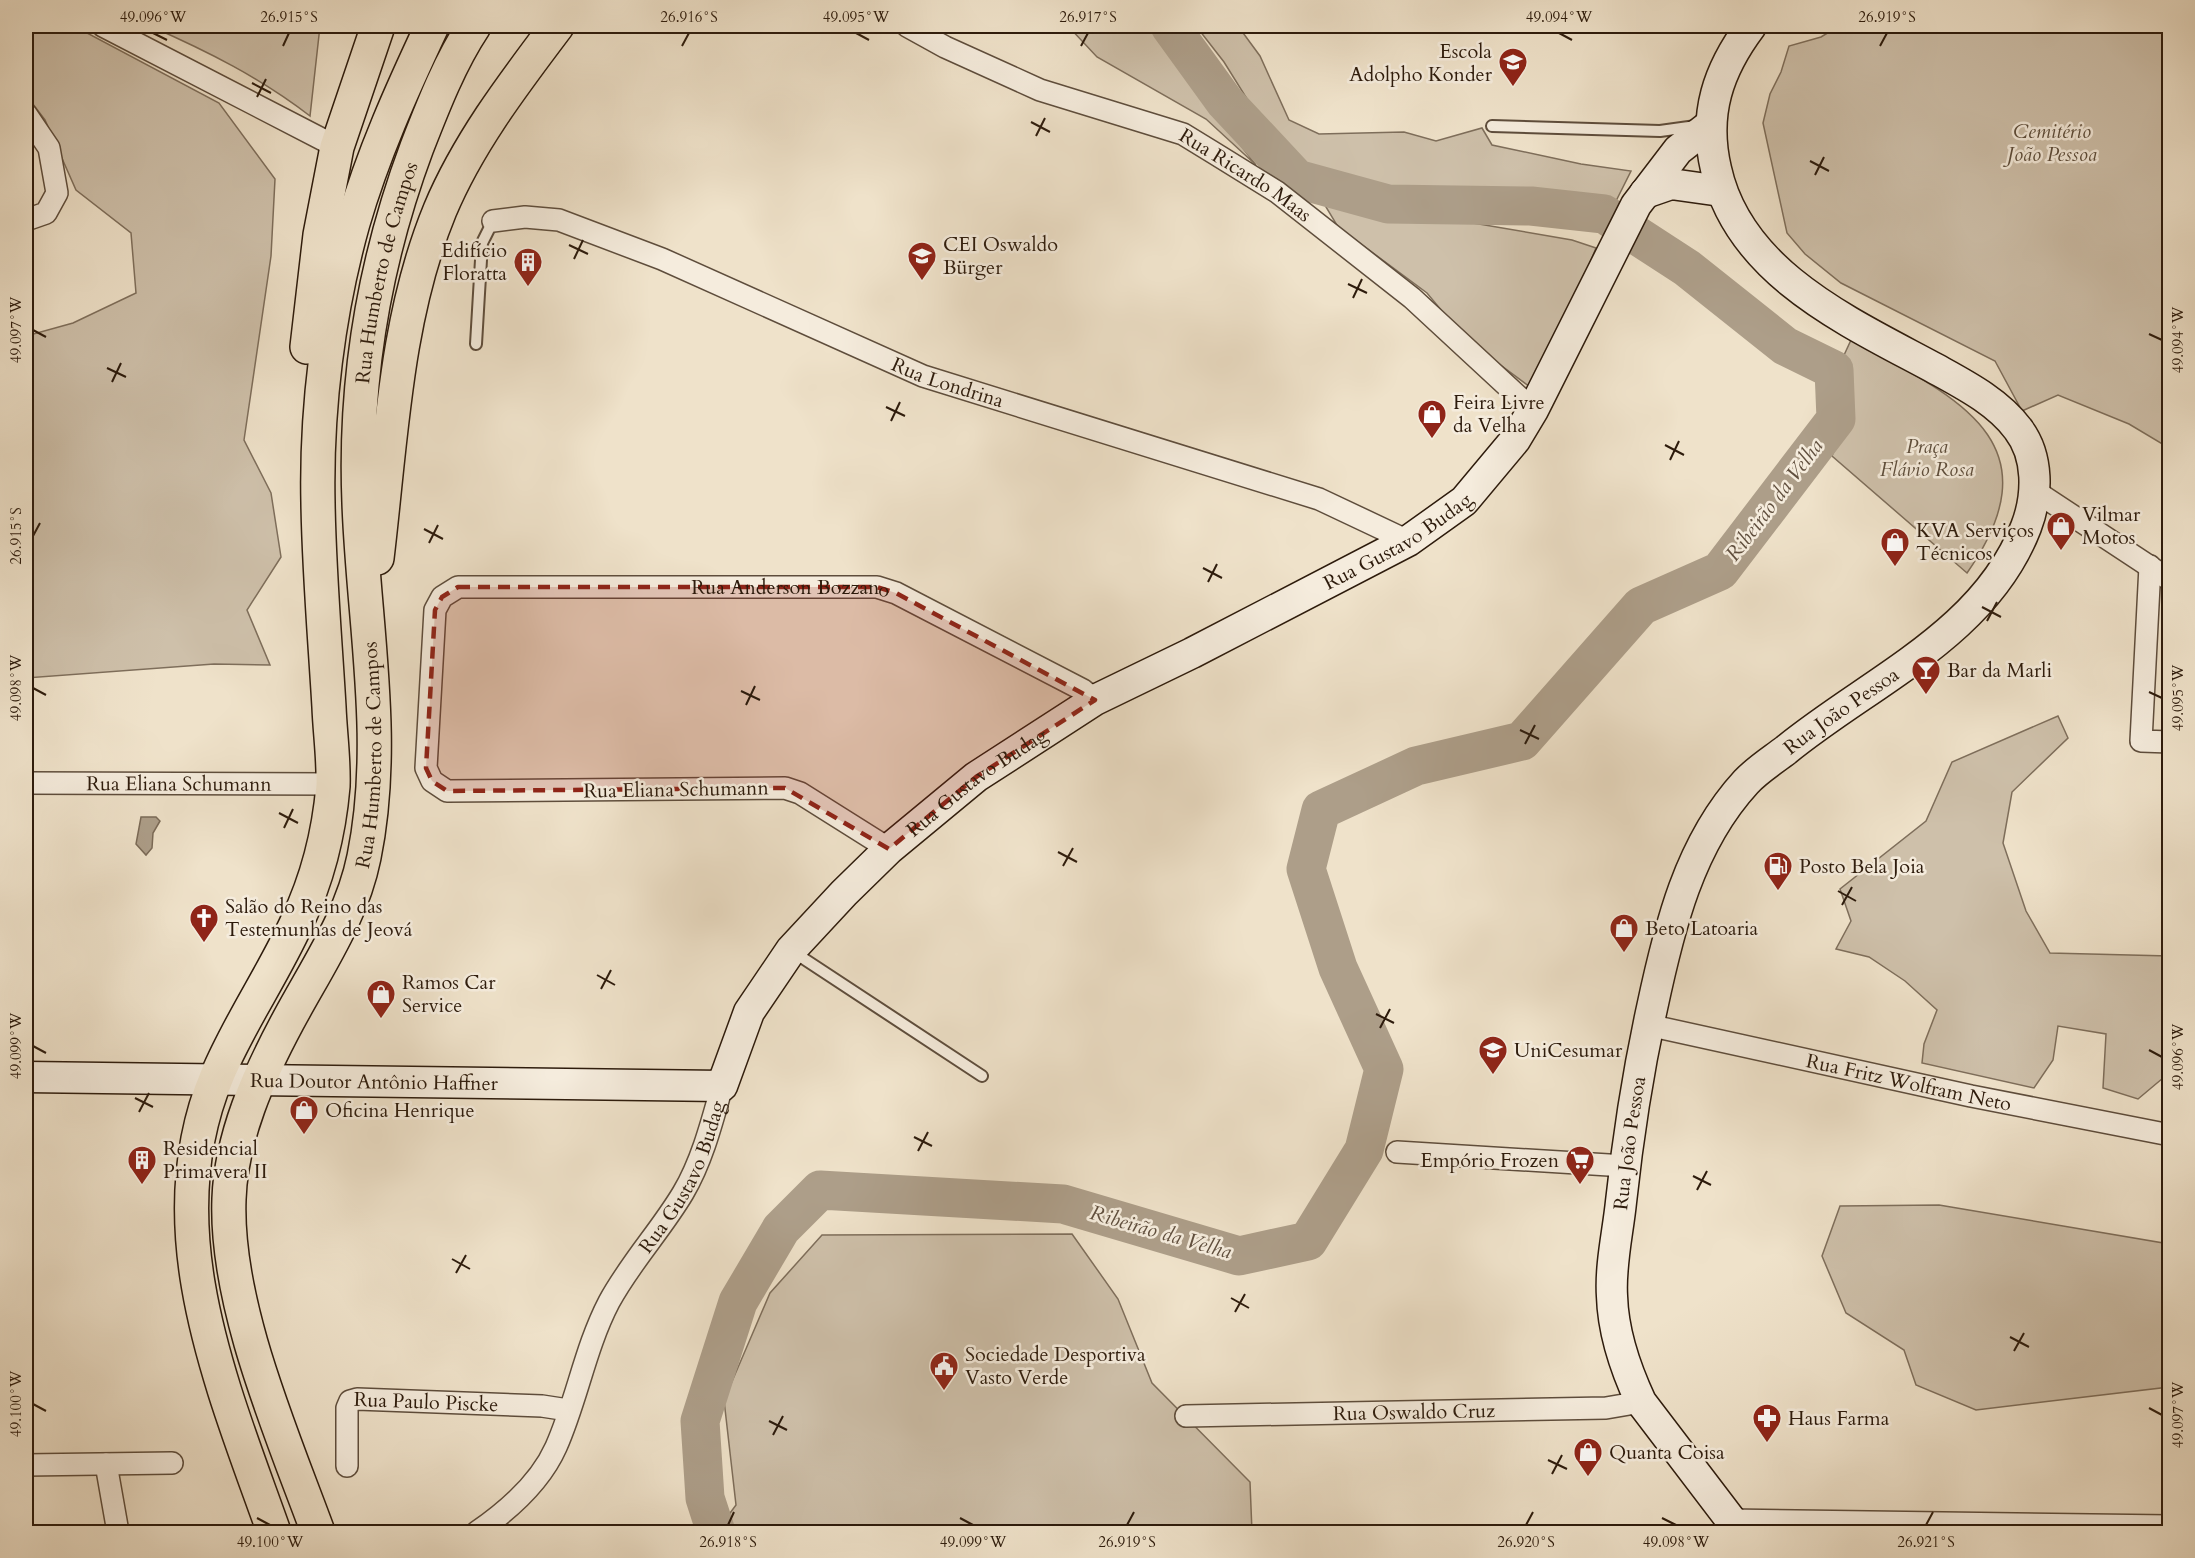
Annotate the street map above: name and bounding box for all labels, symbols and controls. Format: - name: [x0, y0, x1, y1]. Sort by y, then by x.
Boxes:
- text: 49.096°W: [120, 7, 187, 27]
- text: 26.915°S: [260, 7, 318, 27]
- text: 26.916°S: [660, 7, 718, 27]
- text: 49.095°W: [823, 7, 890, 27]
- text: 26.917°S: [1059, 7, 1117, 27]
- text: 49.094°W: [1526, 7, 1593, 27]
- text: 26.919°S: [1858, 7, 1916, 27]
- place label: Escola Adolpho Konder: [1349, 38, 1493, 88]
- school or university icon: Escola Adolpho Konder: [1497, 46, 1529, 88]
- park label: Cemitério João Pessoa: [2002, 118, 2097, 168]
- street label: Rua Ricardo Maas: [1174, 122, 1317, 228]
- street label: Rua Humberto de Campos: [349, 158, 425, 385]
- place label: CEI Oswaldo Bürger: [943, 231, 1058, 281]
- place label: Edifício Floratta: [441, 237, 507, 287]
- school or university icon: CEI Oswaldo Bürger: [906, 240, 938, 282]
- building icon: Edifício Floratta: [512, 246, 544, 288]
- text: 49.097°W: [6, 296, 26, 363]
- text: 49.094°W: [2168, 306, 2188, 373]
- street label: Rua Londrina: [887, 351, 1007, 414]
- place label: Feira Livre da Velha: [1453, 389, 1545, 439]
- shop icon: Feira Livre da Velha: [1416, 398, 1448, 440]
- water label: Ribeirão da Velha: [1719, 433, 1830, 567]
- park label: Praça Flávio Rosa: [1880, 433, 1974, 483]
- street label: Rua Gustavo Budag: [1319, 487, 1479, 597]
- place label: Vilmar Motos: [2082, 501, 2141, 551]
- text: 26.915°S: [6, 507, 26, 565]
- shop icon: Vilmar Motos: [2045, 510, 2077, 552]
- place label: KVA Serviços Técnicos: [1916, 517, 2034, 567]
- shop icon: KVA Serviços Técnicos: [1879, 526, 1911, 568]
- street label: Rua Anderson Bozzano: [691, 574, 894, 604]
- street label: Rua Humberto de Campos: [349, 641, 388, 871]
- text: 49.098°W: [6, 654, 26, 721]
- bar icon: Bar da Marli: [1910, 654, 1942, 696]
- place label: Bar da Marli: [1947, 657, 2052, 684]
- street label: Rua João Pessoa: [1778, 661, 1905, 761]
- text: 49.095°W: [2168, 664, 2188, 731]
- street label: Rua Gustavo Budag: [901, 721, 1053, 843]
- street label: Rua Eliana Schumann: [86, 770, 272, 798]
- street label: Rua Eliana Schumann: [583, 774, 770, 805]
- fuel station icon: Posto Bela Joia: [1762, 850, 1794, 892]
- place label: Posto Bela Joia: [1799, 853, 1925, 880]
- place label: Salão do Reino das Testemunhas de Jeová: [225, 893, 413, 943]
- church icon: Salão do Reino das Testemunhas de Jeová: [188, 902, 220, 944]
- shop icon: Beto Latoaria: [1608, 912, 1640, 954]
- place label: Beto Latoaria: [1645, 915, 1759, 942]
- place label: Ramos Car Service: [402, 969, 496, 1019]
- shop icon: Ramos Car Service: [365, 978, 397, 1020]
- text: 49.099°W: [6, 1012, 26, 1079]
- text: 49.096°W: [2168, 1023, 2188, 1090]
- school or university icon: UniCesumar: [1477, 1034, 1509, 1076]
- place label: UniCesumar: [1514, 1037, 1623, 1064]
- street label: Rua Fritz Wolfram Neto: [1803, 1047, 2014, 1118]
- street label: Rua Doutor Antônio Haffner: [250, 1067, 499, 1097]
- street label: Rua João Pessoa: [1607, 1074, 1652, 1212]
- shop icon: Oficina Henrique: [288, 1094, 320, 1136]
- place label: Oficina Henrique: [325, 1097, 475, 1124]
- street label: Rua Gustavo Budag: [632, 1097, 732, 1259]
- place label: Residencial Primavera II: [163, 1135, 267, 1185]
- building icon: Residencial Primavera II: [126, 1144, 158, 1186]
- supermarket icon: Empório Frozen: [1564, 1144, 1596, 1186]
- place label: Empório Frozen: [1420, 1147, 1560, 1174]
- water label: Ribeirão da Velha: [1087, 1198, 1235, 1267]
- place label: Sociedade Desportiva Vasto Verde: [965, 1341, 1146, 1391]
- public building icon: Sociedade Desportiva Vasto Verde: [928, 1350, 960, 1392]
- text: 49.100°W: [6, 1370, 26, 1437]
- text: 49.097°W: [2168, 1381, 2188, 1448]
- street label: Rua Paulo Piscke: [353, 1386, 499, 1418]
- street label: Rua Oswaldo Cruz: [1333, 1397, 1495, 1427]
- pharmacy icon: Haus Farma: [1751, 1402, 1783, 1444]
- place label: Haus Farma: [1788, 1405, 1890, 1432]
- shop icon: Quanta Coisa: [1572, 1436, 1604, 1478]
- place label: Quanta Coisa: [1609, 1439, 1725, 1466]
- text: 49.100°W: [237, 1532, 304, 1552]
- text: 26.918°S: [699, 1532, 757, 1552]
- text: 49.099°W: [940, 1532, 1007, 1552]
- text: 26.919°S: [1098, 1532, 1156, 1552]
- text: 26.920°S: [1497, 1532, 1555, 1552]
- text: 49.098°W: [1643, 1532, 1710, 1552]
- text: 26.921°S: [1897, 1532, 1955, 1552]

